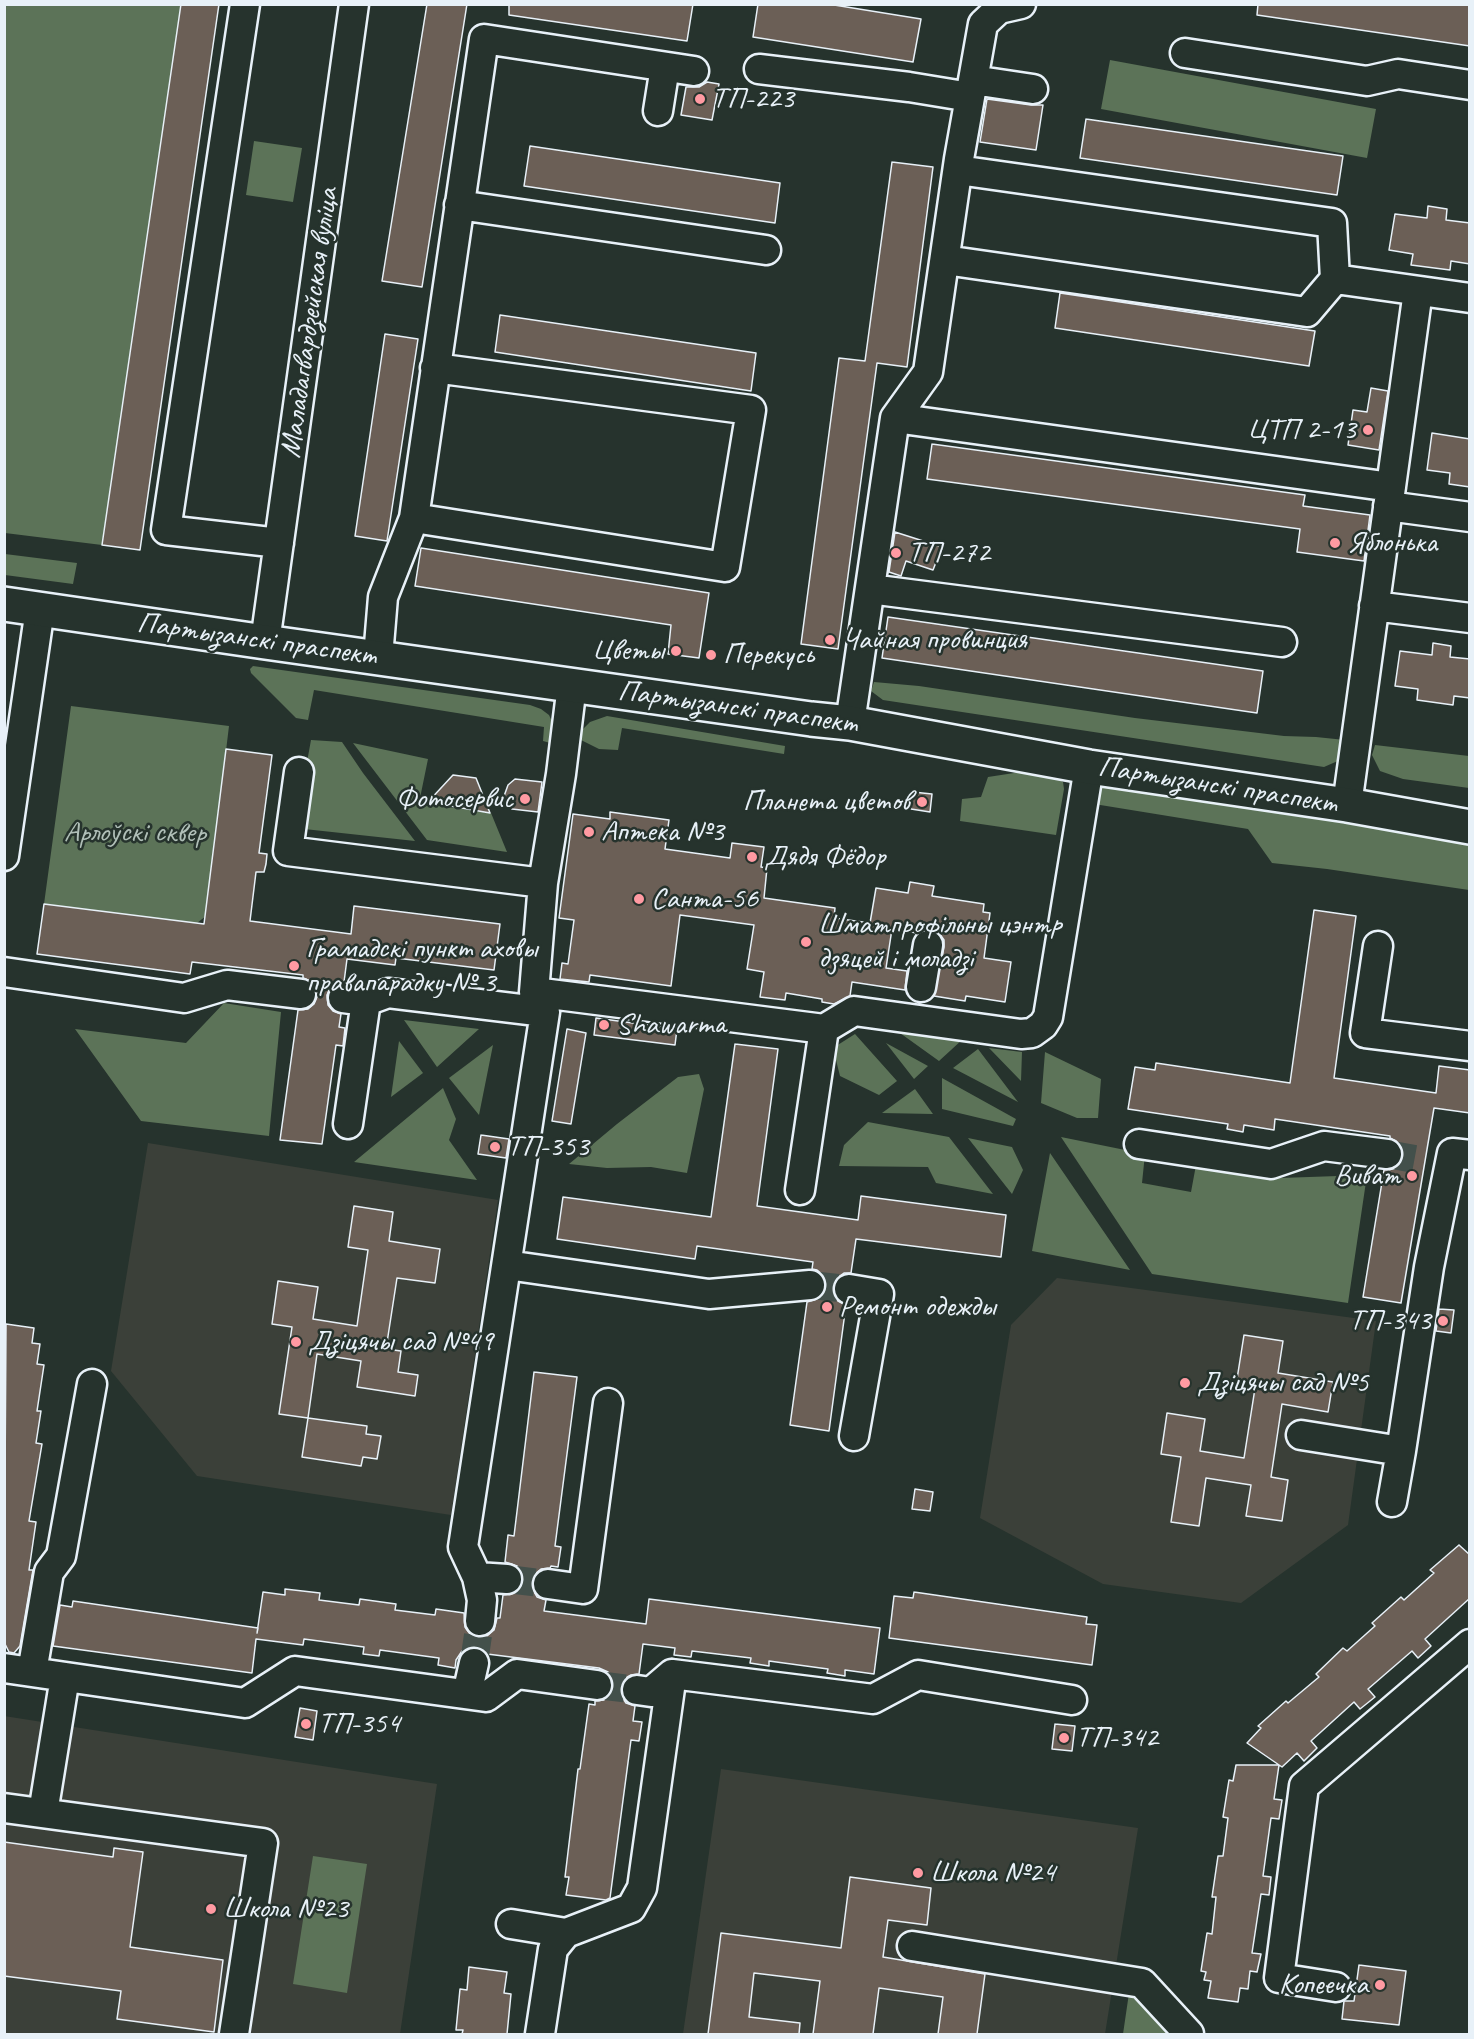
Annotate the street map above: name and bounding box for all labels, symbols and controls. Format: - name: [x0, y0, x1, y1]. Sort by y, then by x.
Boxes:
- place label: ТП-223: [712, 81, 794, 117]
- marker: ТП-223: [693, 92, 707, 106]
- street label: Маладагвардзейская вуліца: [273, 186, 347, 460]
- place label: ЦТП 2-13: [1247, 412, 1356, 448]
- marker: ЦТП 2-13: [1361, 423, 1375, 437]
- place label: Яблонька: [1347, 525, 1437, 561]
- place label: ТП-272: [908, 535, 990, 571]
- marker: Яблонька: [1328, 536, 1342, 550]
- marker: ТП-272: [889, 546, 903, 560]
- street label: Партызанскі праспект: [135, 605, 379, 675]
- place label: Чайная провинция: [842, 622, 1027, 658]
- place label: Цветы: [592, 633, 664, 669]
- marker: Чайная провинция: [823, 633, 837, 647]
- place label: Перекусь: [723, 637, 814, 673]
- marker: Цветы: [669, 644, 683, 658]
- marker: Перекусь: [704, 648, 718, 662]
- street label: Партызанскі праспект: [616, 673, 860, 743]
- street label: Партызанскі праспект: [1096, 749, 1340, 823]
- place label: Фотосервис: [396, 781, 513, 817]
- place label: Планета цветов: [743, 784, 910, 820]
- marker: Фотосервис: [518, 792, 532, 806]
- marker: Планета цветов: [915, 795, 929, 809]
- place label: Аптека №3: [601, 814, 724, 850]
- park label: Арлоўскі сквер: [64, 815, 206, 851]
- marker: Аптека №3: [582, 825, 596, 839]
- place label: Дядя Фёдор: [764, 839, 885, 875]
- marker: Дядя Фёдор: [745, 850, 759, 864]
- place label: Санта-56: [651, 881, 758, 917]
- marker: Санта-56: [632, 892, 646, 906]
- place label: Шматпрофільны цэнтр дзяцей і моладзі: [818, 907, 1062, 978]
- place label: Грамадскі пункт аховы правапарадку № 3: [306, 931, 537, 1002]
- marker: Шматпрофільны цэнтр дзяцей і моладзі: [799, 935, 813, 949]
- marker: Грамадскі пункт аховы правапарадку № 3: [287, 959, 301, 973]
- place label: Shawarma: [616, 1007, 726, 1043]
- marker: Shawarma: [597, 1018, 611, 1032]
- place label: ТП-353: [507, 1129, 589, 1165]
- marker: ТП-353: [488, 1140, 502, 1154]
- place label: Виват: [1334, 1158, 1400, 1194]
- marker: Виват: [1405, 1169, 1419, 1183]
- place label: Ремонт одежды: [839, 1289, 996, 1325]
- marker: Ремонт одежды: [820, 1300, 834, 1314]
- place label: ТП-343: [1349, 1303, 1431, 1339]
- marker: ТП-343: [1436, 1314, 1450, 1328]
- place label: Дзіцячы сад №49: [308, 1324, 493, 1360]
- marker: Дзіцячы сад №49: [289, 1335, 303, 1349]
- place label: Дзіцячы сад №5: [1197, 1365, 1368, 1401]
- marker: Дзіцячы сад №5: [1178, 1376, 1192, 1390]
- place label: ТП-354: [318, 1706, 400, 1742]
- marker: ТП-354: [299, 1717, 313, 1731]
- place label: ТП-342: [1076, 1720, 1158, 1756]
- marker: ТП-342: [1057, 1731, 1071, 1745]
- place label: Школа №24: [930, 1855, 1055, 1891]
- marker: Школа №24: [911, 1866, 925, 1880]
- place label: Школа №23: [223, 1891, 348, 1927]
- marker: Школа №23: [204, 1902, 218, 1916]
- place label: Копеечка: [1279, 1967, 1368, 2003]
- marker: Копеечка: [1373, 1978, 1387, 1992]

